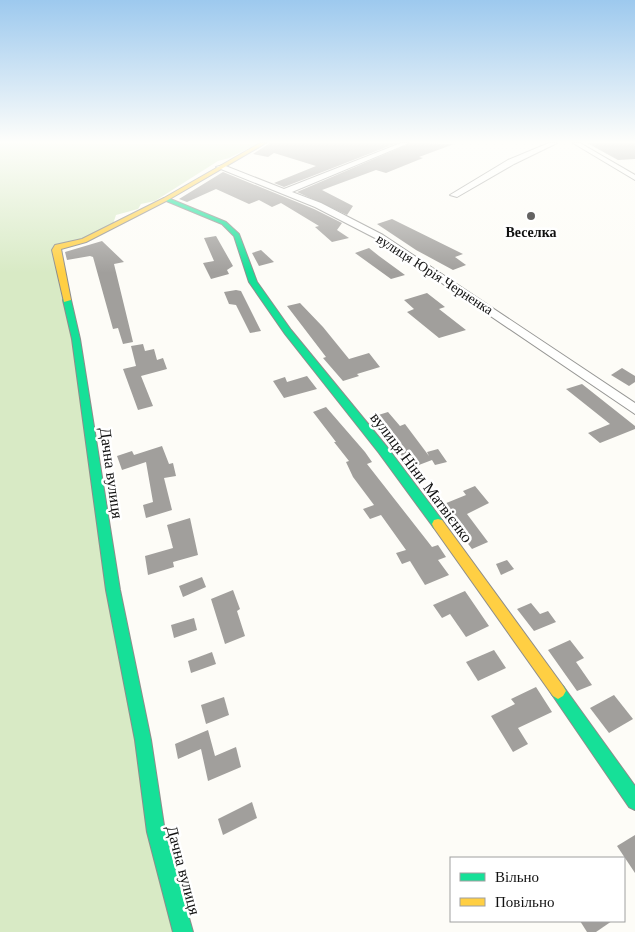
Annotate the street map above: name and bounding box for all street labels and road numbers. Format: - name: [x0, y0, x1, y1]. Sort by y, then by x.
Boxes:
- street label: вулиця Юрія Черненка: [374, 231, 496, 318]
- street label: вулиця Ніни Матвієнко: [366, 409, 476, 546]
- street label: Дачна вулиця: [96, 426, 126, 521]
- street label: Дачна вулиця: [162, 824, 204, 918]

